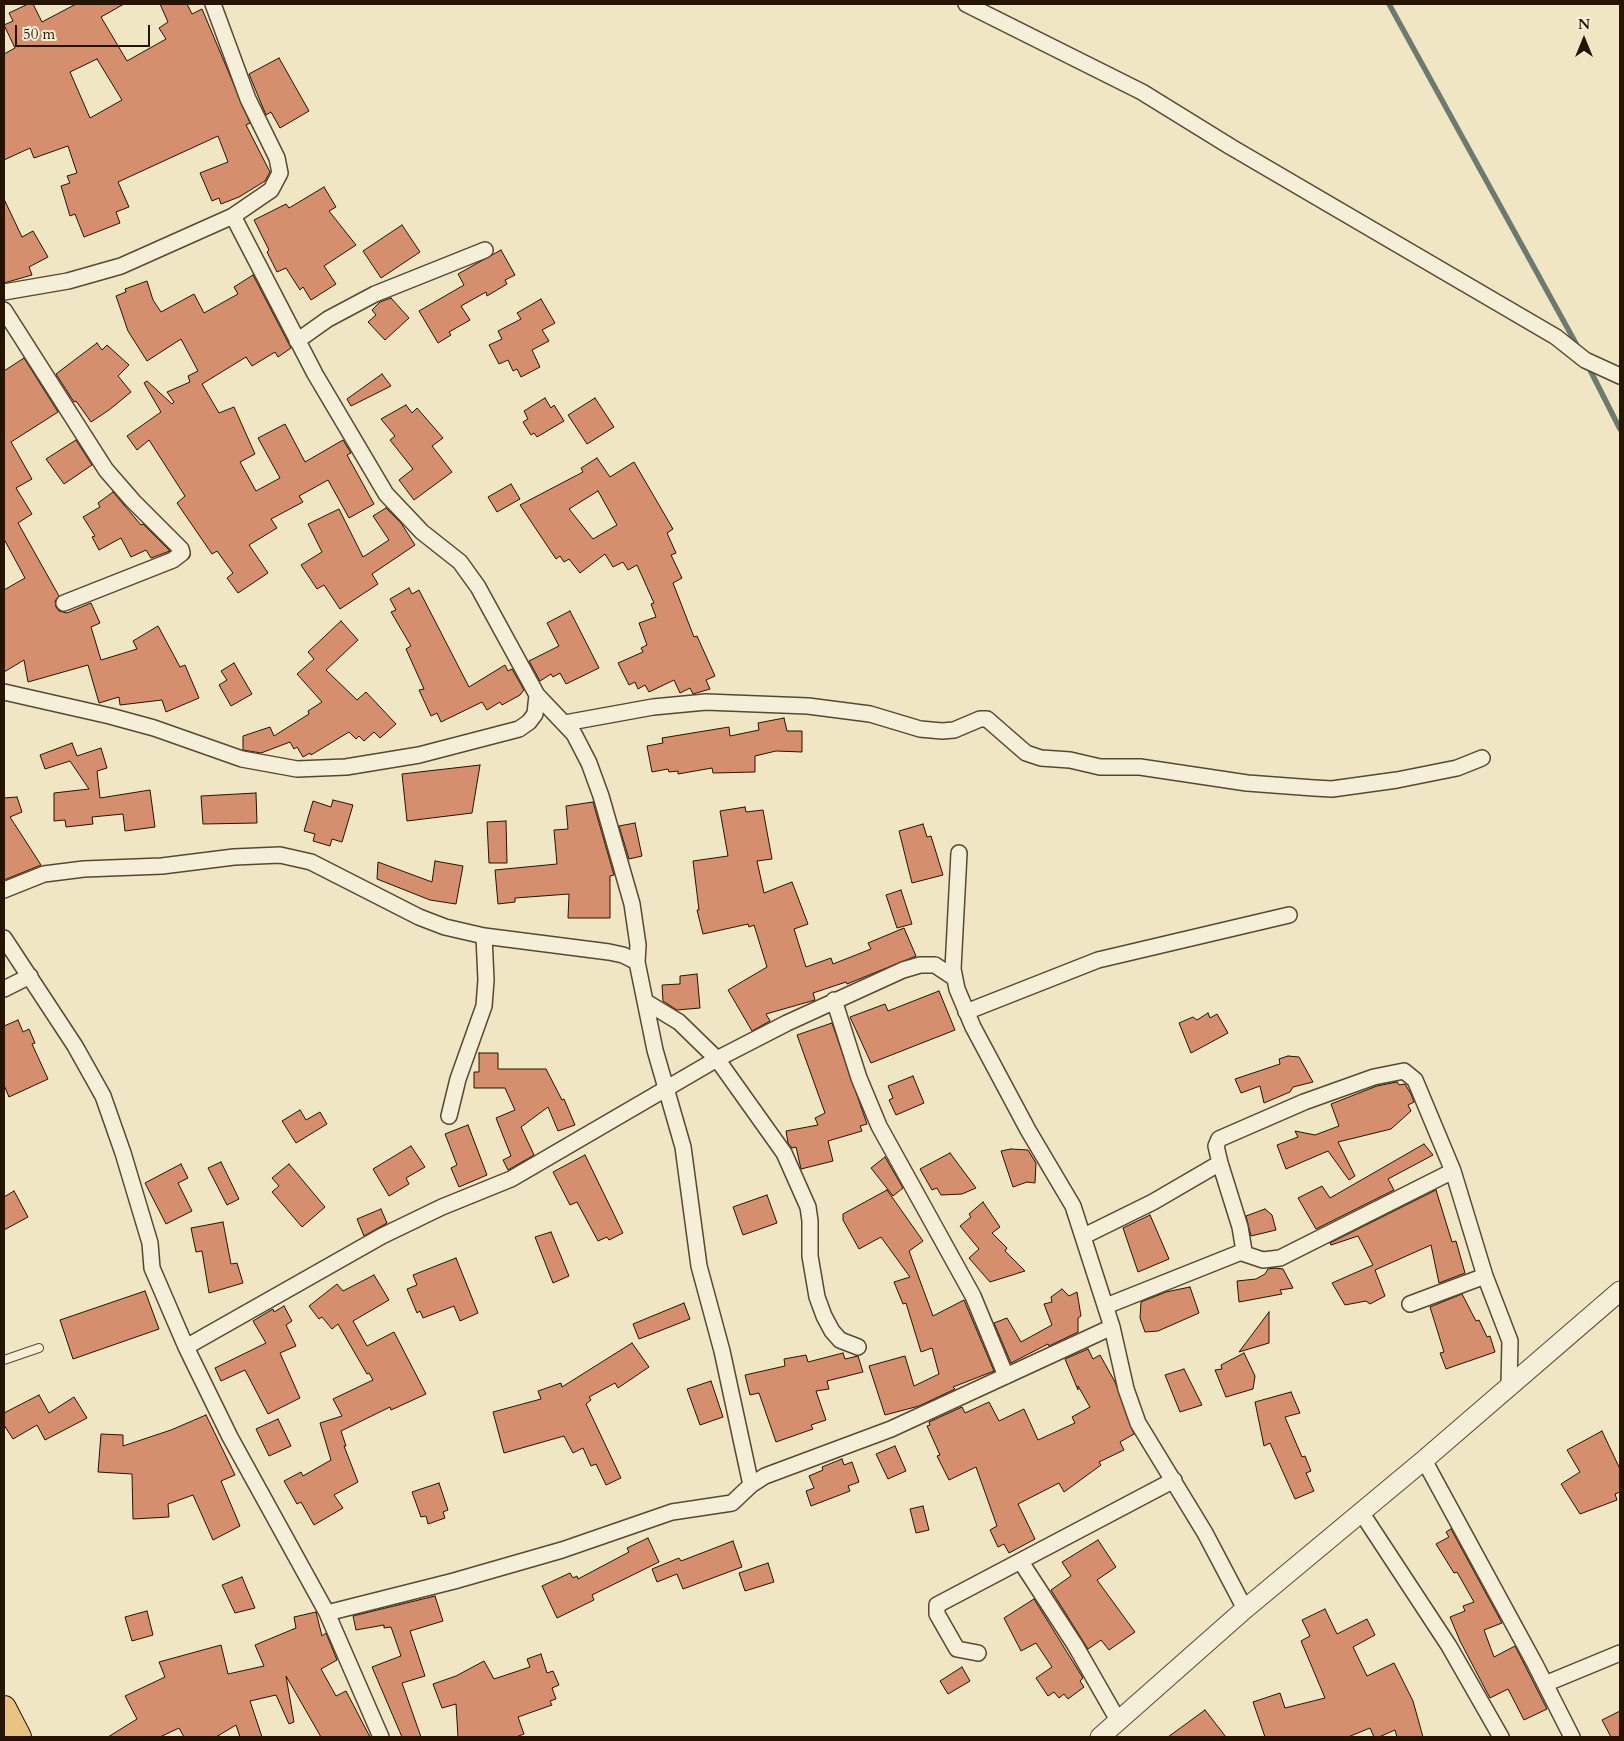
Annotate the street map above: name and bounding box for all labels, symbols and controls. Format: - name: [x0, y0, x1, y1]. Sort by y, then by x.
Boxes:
- scale bar: [18, 15, 152, 47]
- north arrow: [1559, 15, 1609, 65]
- text: N: [1578, 15, 1590, 34]
- text: 50 m: [23, 24, 55, 44]

